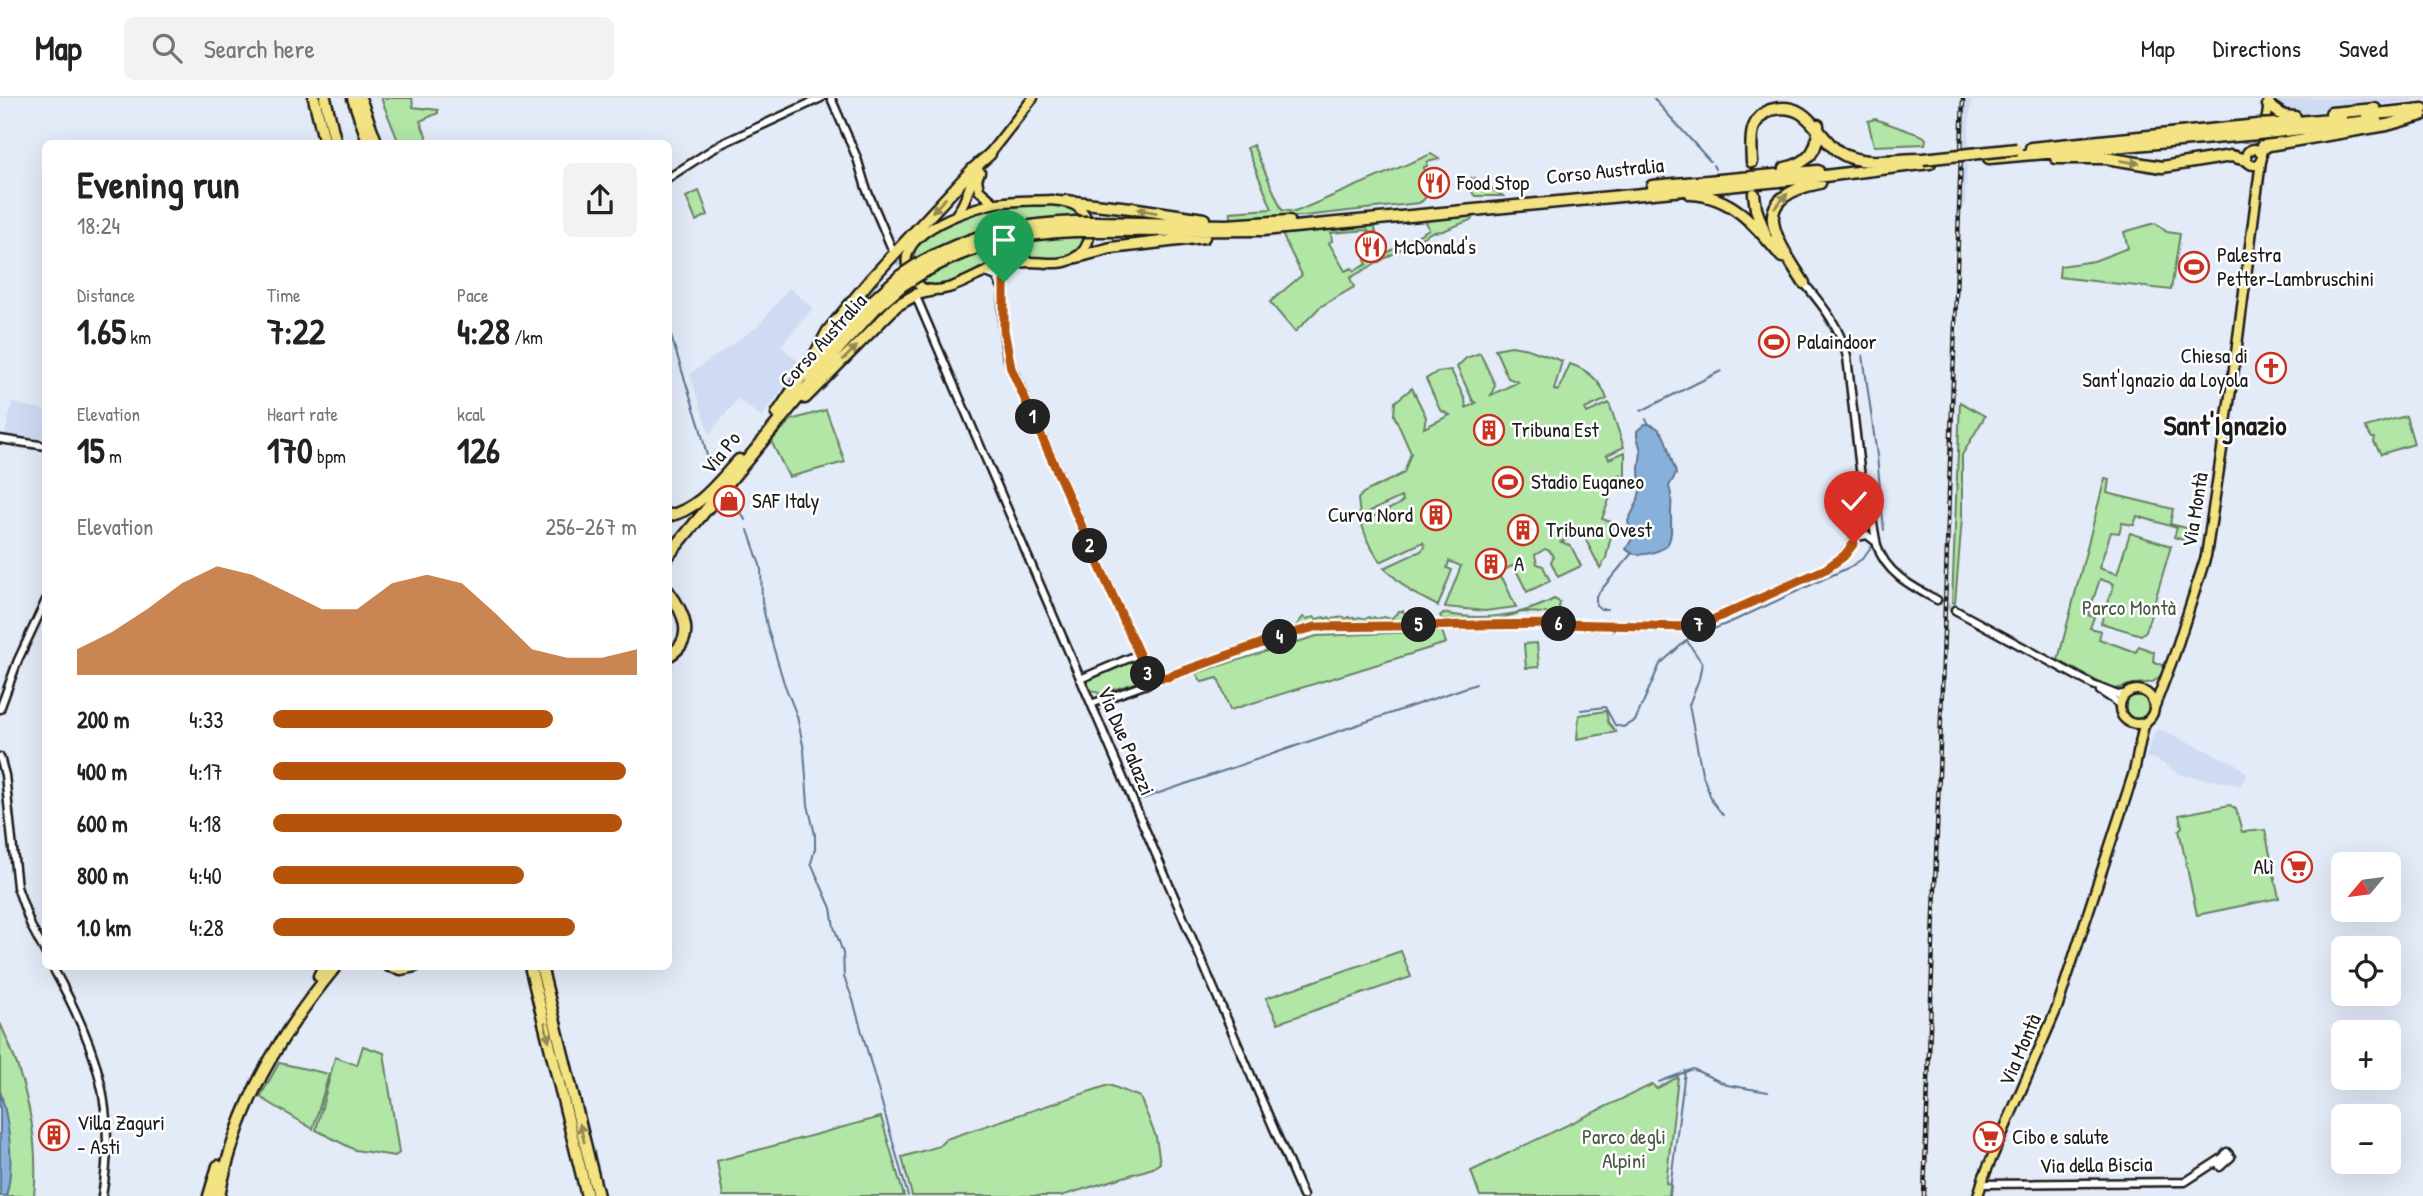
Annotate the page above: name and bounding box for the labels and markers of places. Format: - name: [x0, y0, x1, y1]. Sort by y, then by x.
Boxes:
- restaurant icon: Food Stop: [1417, 166, 1451, 200]
- place label: Food Stop: [1456, 168, 1529, 197]
- pin: [974, 210, 1034, 282]
- restaurant icon: McDonald's: [1354, 230, 1388, 264]
- place label: McDonald's: [1394, 232, 1476, 261]
- place label: Palestra Petter-Lambruschini: [2217, 240, 2374, 293]
- sports icon: Palestra Petter-Lambruschini: [2177, 250, 2211, 284]
- sports icon: Palaindoor: [1757, 325, 1791, 359]
- place label: Palaindoor: [1797, 327, 1877, 356]
- place label: Chiesa di Sant'Ignazio da Loyola: [2082, 341, 2248, 394]
- church icon: Chiesa di Sant'Ignazio da Loyola: [2254, 351, 2288, 385]
- pin: 1: [1016, 400, 1050, 434]
- building icon: Tribuna Est: [1472, 413, 1506, 447]
- place label: Tribuna Est: [1512, 415, 1600, 444]
- sports icon: Stadio Euganeo: [1491, 465, 1525, 499]
- place label: Stadio Euganeo: [1531, 467, 1644, 496]
- pin: [1824, 471, 1884, 543]
- shop icon: SAF Italy: [712, 484, 746, 518]
- place label: SAF Italy: [752, 486, 820, 515]
- building icon: Curva Nord: [1419, 498, 1453, 532]
- place label: Curva Nord: [1328, 500, 1413, 529]
- building icon: Tribuna Ovest: [1506, 513, 1540, 547]
- place label: Tribuna Ovest: [1546, 515, 1653, 544]
- pin: 2: [1072, 528, 1108, 564]
- building icon: A: [1474, 547, 1508, 581]
- place label: A: [1514, 549, 1524, 578]
- pin: 6: [1542, 606, 1576, 642]
- pin: 5: [1402, 608, 1436, 642]
- pin: 7: [1682, 608, 1716, 642]
- pin: 4: [1262, 620, 1298, 654]
- pin: 3: [1130, 656, 1166, 692]
- supermarket icon: Alì: [2280, 850, 2314, 884]
- place label: Alì: [2253, 852, 2274, 881]
- place label: Villa Zaguri - Asti: [77, 1108, 165, 1161]
- building icon: Villa Zaguri - Asti: [37, 1118, 71, 1152]
- supermarket icon: Cibo e salute: [1972, 1120, 2006, 1154]
- place label: Cibo e salute: [2012, 1122, 2109, 1151]

